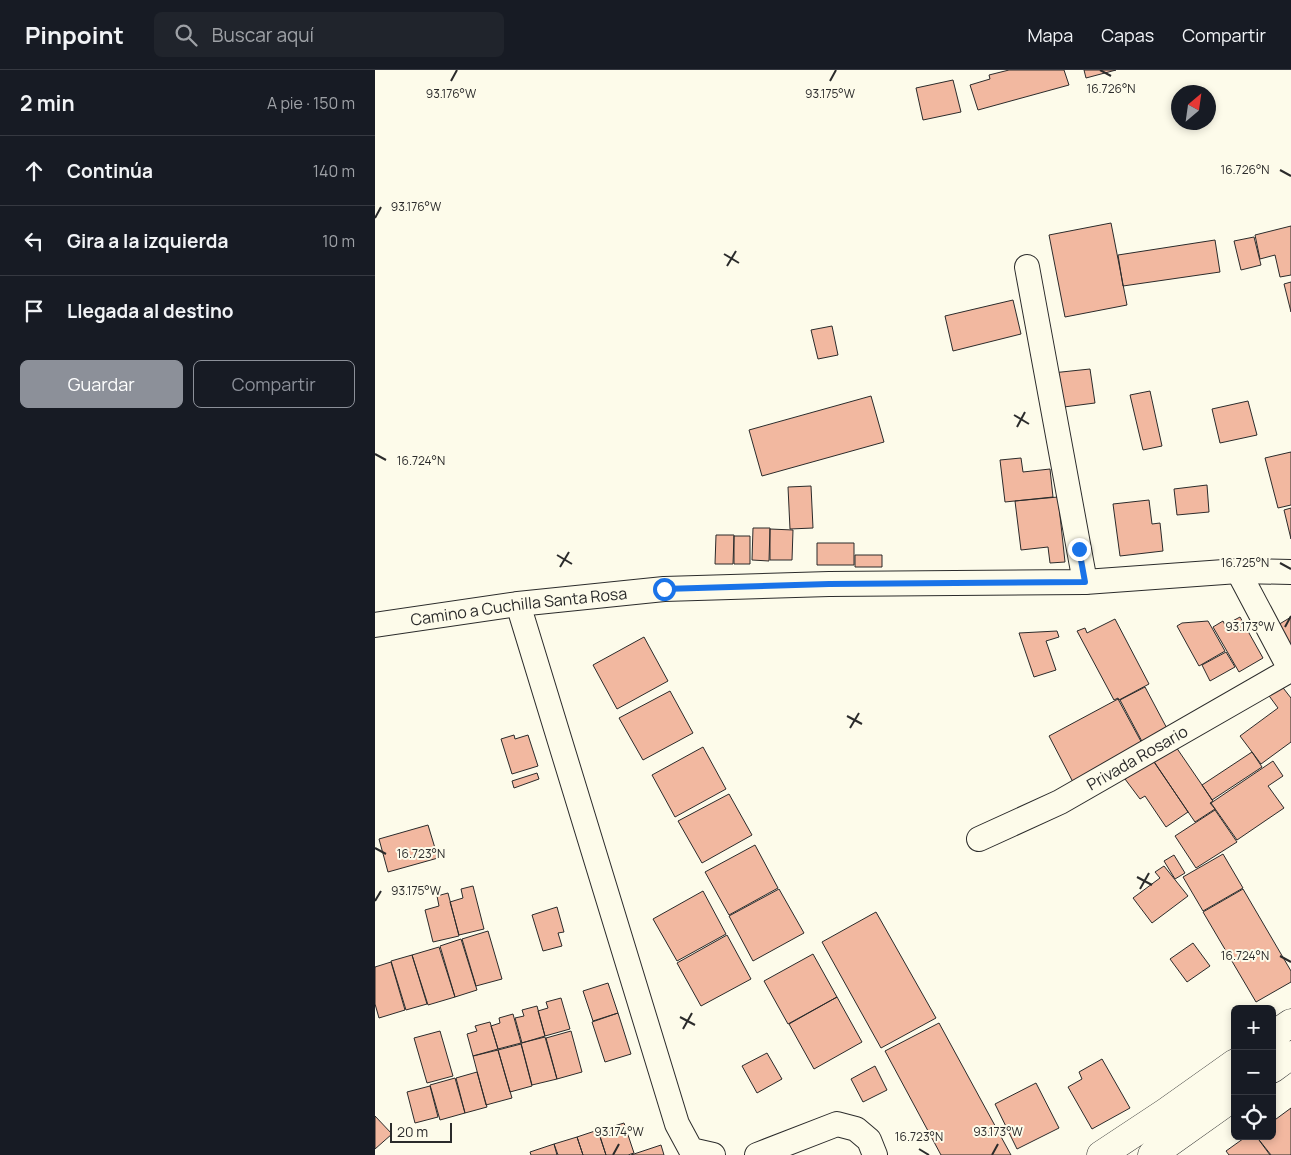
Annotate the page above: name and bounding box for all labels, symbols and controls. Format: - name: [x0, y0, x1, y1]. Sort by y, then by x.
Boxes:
- search box: [154, 12, 504, 57]
- text: Pinpoint: [25, 18, 124, 51]
- icon: search: [172, 21, 200, 49]
- text: Buscar aquí: [212, 22, 314, 48]
- text: Mapa: [1027, 23, 1073, 47]
- text: Capas: [1101, 23, 1154, 47]
- text: Compartir: [1182, 23, 1266, 47]
- text: 16.726°N: [1086, 80, 1136, 97]
- text: 93.176°W: [426, 85, 477, 102]
- text: 93.175°W: [805, 85, 856, 102]
- north arrow: [1171, 85, 1216, 130]
- text: 2 min: [20, 89, 75, 117]
- text: A pie · 150 m: [267, 92, 355, 114]
- icon: ahead: [20, 157, 48, 185]
- text: Continúa: [67, 158, 153, 184]
- text: 140 m: [313, 160, 355, 182]
- text: 16.726°N: [1220, 161, 1270, 178]
- text: 93.176°W: [391, 198, 442, 215]
- icon: left: [20, 227, 48, 255]
- text: Gira a la izquierda: [67, 228, 228, 254]
- text: 10 m: [322, 230, 355, 252]
- icon: arrive: [20, 297, 48, 325]
- text: Llegada al destino: [67, 298, 234, 324]
- button: Guardar: [20, 360, 183, 408]
- button: Compartir: [193, 360, 355, 408]
- text: 16.724°N: [397, 452, 445, 469]
- route end: [1068, 538, 1091, 561]
- text: 16.725°N: [1221, 554, 1269, 571]
- route start: [653, 578, 676, 601]
- street label: Camino a Cuchilla Santa Rosa: [409, 582, 628, 631]
- text: 93.173°W: [1225, 618, 1276, 635]
- street label: Privada Rosario: [1083, 720, 1192, 795]
- text: 16.723°N: [397, 845, 445, 862]
- text: 93.175°W: [391, 882, 442, 899]
- text: 16.724°N: [1221, 947, 1269, 964]
- map controls: [1231, 1005, 1276, 1140]
- button: +: [1231, 1005, 1276, 1050]
- button: −: [1231, 1050, 1276, 1095]
- button: locate: [1231, 1095, 1276, 1140]
- scale bar: [390, 1120, 453, 1143]
- text: 20 m: [397, 1122, 428, 1141]
- text: 93.174°W: [594, 1123, 645, 1140]
- text: 93.173°W: [973, 1123, 1024, 1140]
- text: 16.723°N: [895, 1128, 943, 1145]

